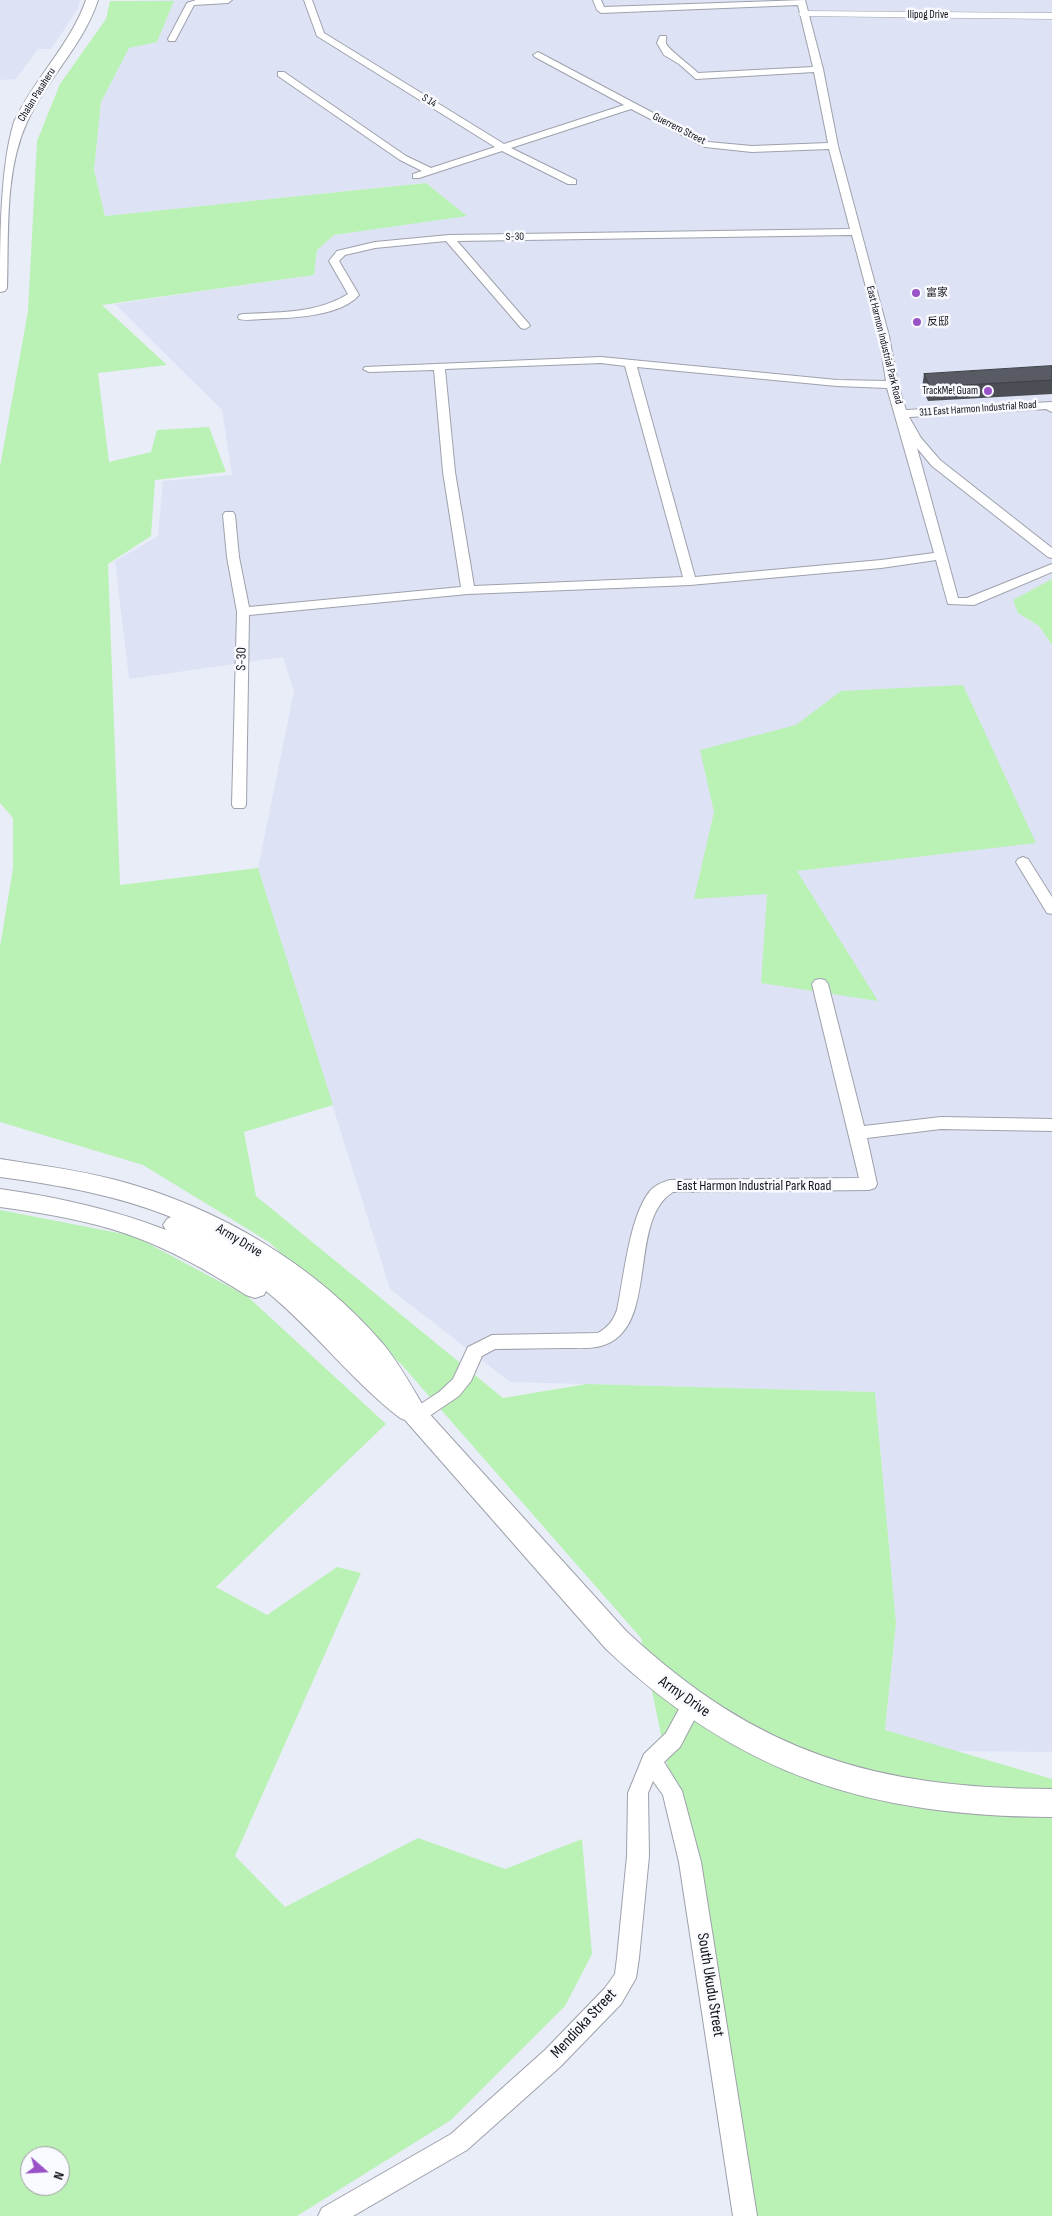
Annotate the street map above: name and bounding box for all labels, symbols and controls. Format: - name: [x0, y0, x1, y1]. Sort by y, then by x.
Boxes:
- street label: Ilipog Drive: [908, 8, 948, 22]
- street label: Chalan Pasaheru: [15, 66, 59, 124]
- street label: S 14: [419, 91, 439, 111]
- street label: Guerrero Street: [650, 110, 708, 148]
- street label: S-30: [506, 230, 524, 244]
- street label: East Harmon Industrial Park Road: [863, 284, 905, 406]
- place label: 富家: [926, 286, 948, 300]
- marker: 富家: [910, 287, 922, 299]
- place label: 反邸: [927, 315, 949, 329]
- marker: 反邸: [911, 316, 923, 328]
- place label: TrackMe! Guam: [922, 384, 978, 398]
- marker: TrackMe! Guam: [982, 385, 994, 397]
- street label: 311 East Harmon Industrial Road: [919, 398, 1037, 420]
- street label: S-30: [233, 647, 251, 671]
- street label: East Harmon Industrial Park Road: [677, 1178, 831, 1194]
- street label: Army Drive: [213, 1221, 265, 1261]
- street label: Army Drive: [654, 1672, 714, 1722]
- street label: South Ukudu Street: [692, 1932, 728, 2038]
- street label: Mendioka Street: [547, 1985, 621, 2063]
- north arrow: [20, 2146, 70, 2196]
- text: N: [49, 2169, 68, 2182]

